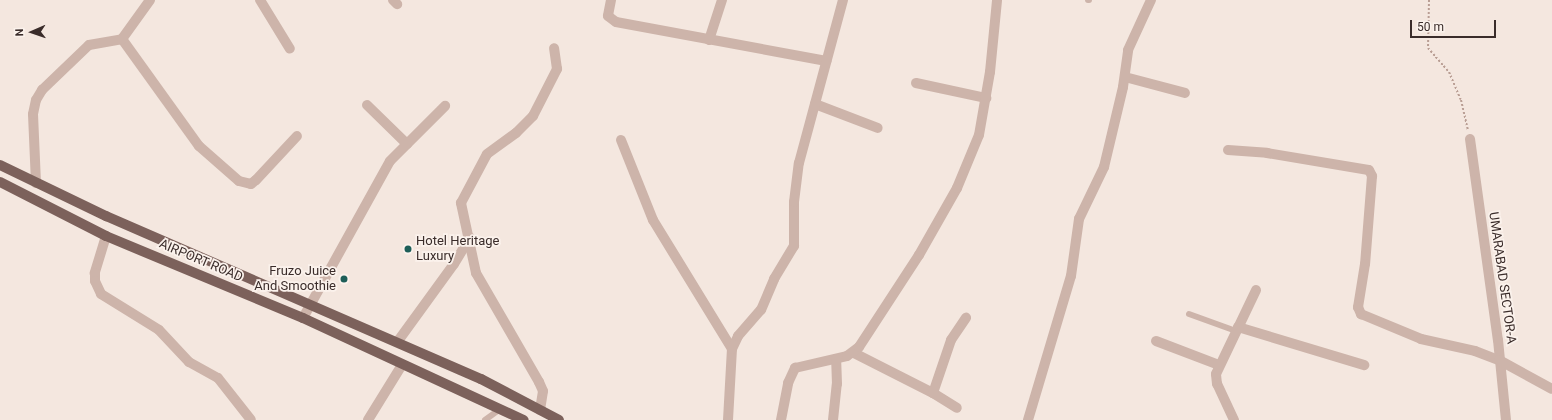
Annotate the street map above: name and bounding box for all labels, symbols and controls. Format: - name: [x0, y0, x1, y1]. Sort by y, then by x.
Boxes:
- north arrow: [12, 12, 52, 52]
- scale bar: [1412, 12, 1498, 38]
- text: 50 m: [1417, 20, 1444, 34]
- text: N: [13, 28, 26, 37]
- street label: UMARABAD SECTOR-A: [1485, 211, 1519, 345]
- place label: Hotel Heritage Luxury: [416, 234, 499, 265]
- street label: AIRPORT ROAD: [157, 236, 245, 286]
- marker: Hotel Heritage Luxury: [403, 244, 413, 254]
- place label: Fruzo Juice And Smoothie: [254, 264, 336, 295]
- marker: Fruzo Juice And Smoothie: [339, 274, 349, 284]

